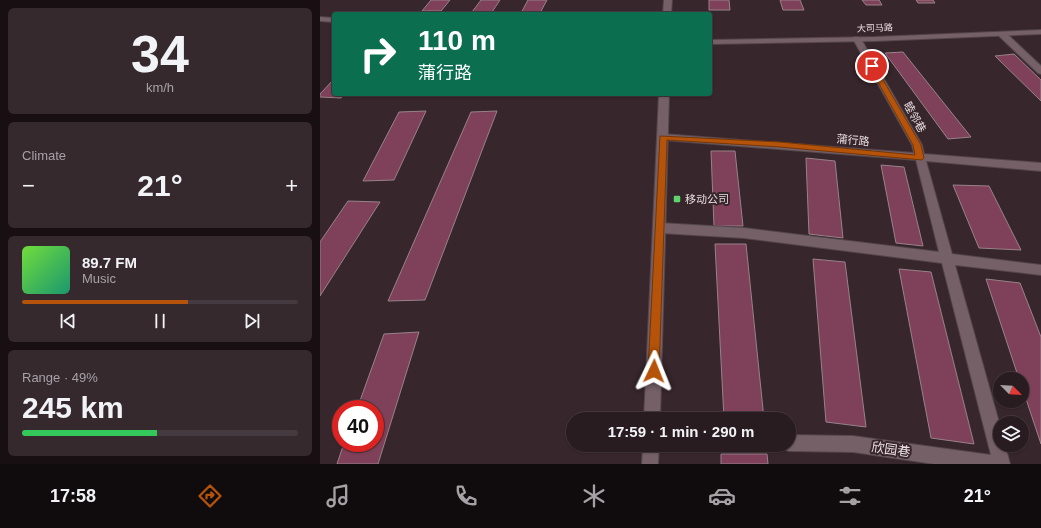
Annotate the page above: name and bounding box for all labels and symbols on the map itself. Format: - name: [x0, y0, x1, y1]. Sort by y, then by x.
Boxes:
- street label: 大司马路: [857, 22, 893, 34]
- pin: [855, 49, 889, 83]
- street label: 睦邻巷: [902, 100, 928, 134]
- street label: 蒲行路: [836, 133, 870, 147]
- place label: 移动公司: [685, 193, 729, 205]
- marker: 移动公司: [672, 194, 682, 204]
- position arrow: [633, 350, 675, 392]
- north arrow: [993, 372, 1029, 408]
- speed limit sign: 40: [332, 400, 384, 452]
- street label: 欣园巷: [871, 439, 911, 460]

